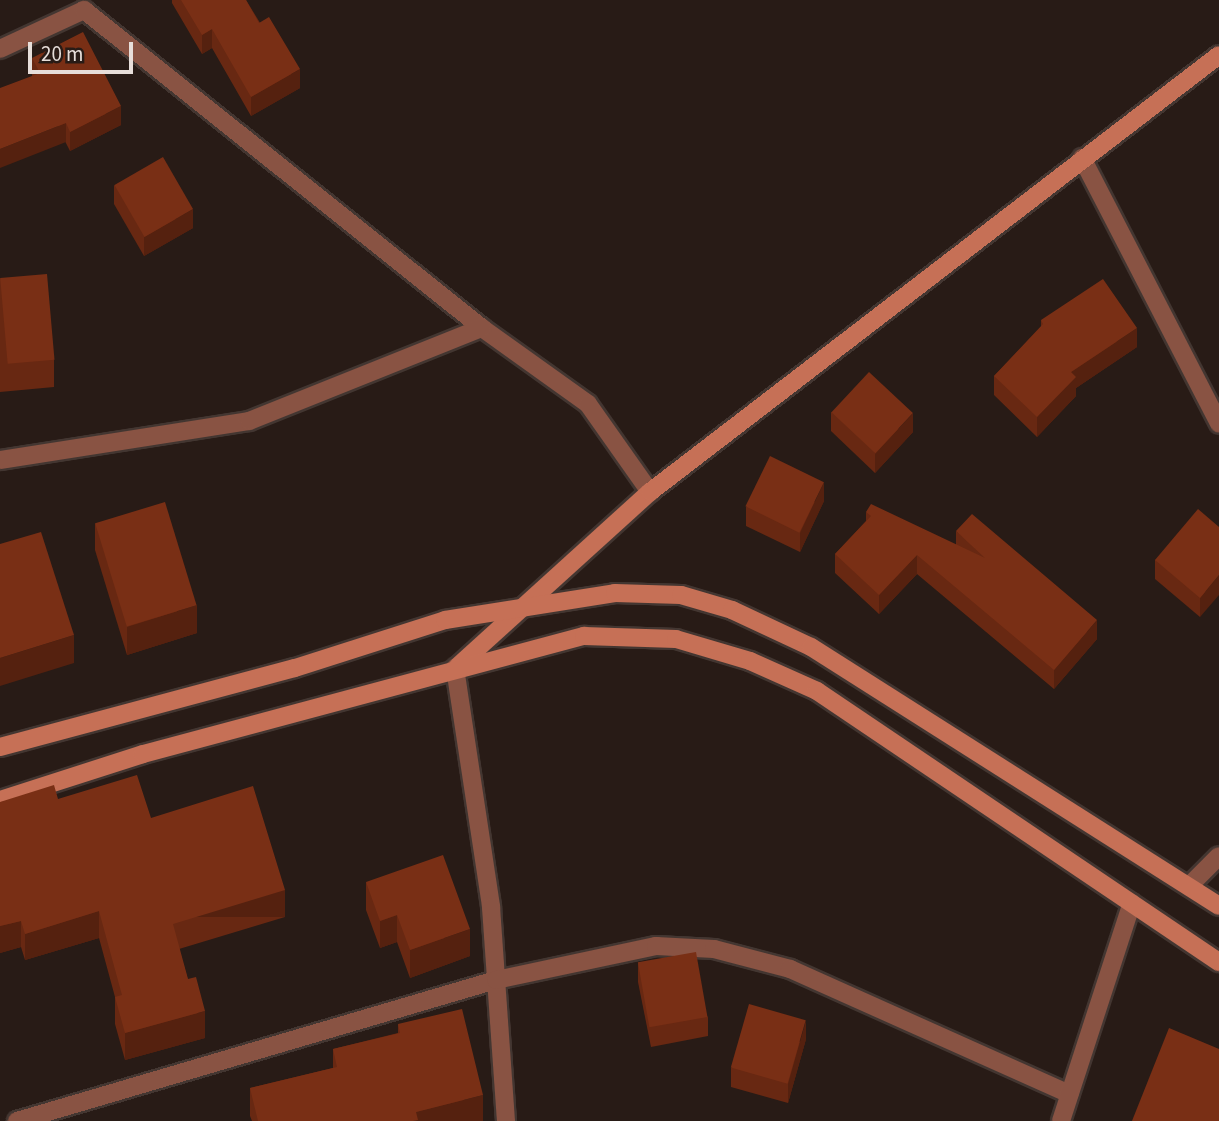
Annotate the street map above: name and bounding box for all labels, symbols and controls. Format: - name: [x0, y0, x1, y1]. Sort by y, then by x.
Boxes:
- scale bar: [32, 28, 136, 72]
- text: 20 m: [41, 39, 83, 69]

